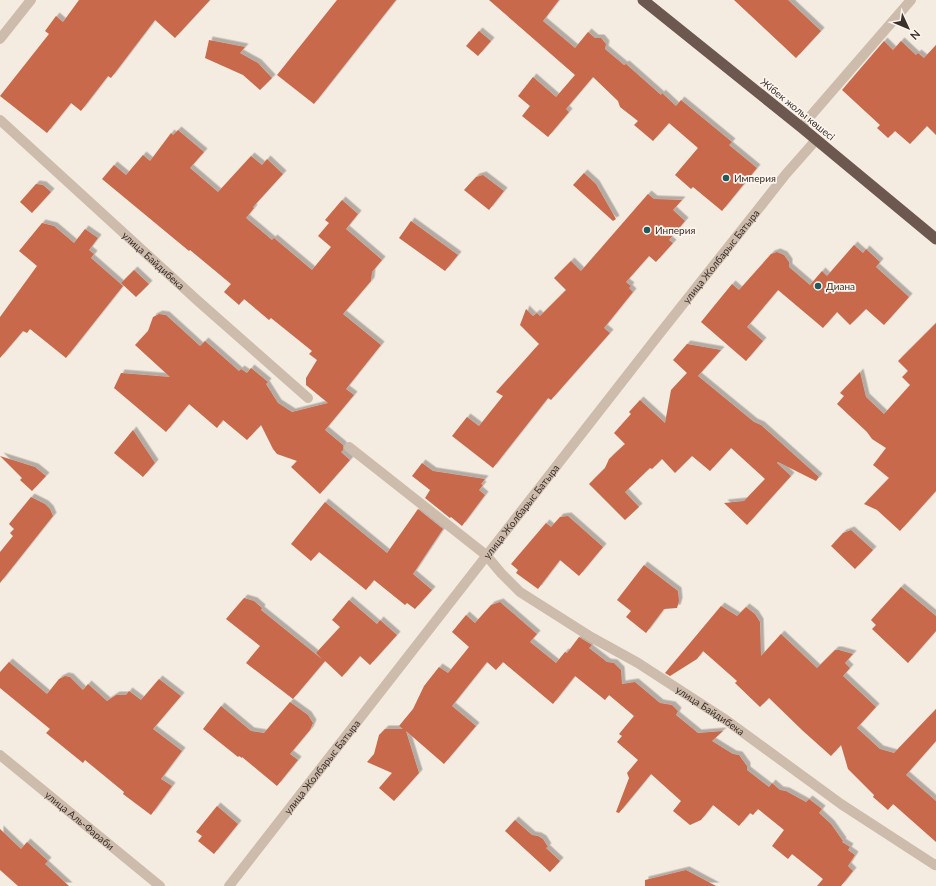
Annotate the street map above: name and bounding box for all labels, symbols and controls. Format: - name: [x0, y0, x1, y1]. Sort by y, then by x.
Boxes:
- north arrow: [888, 8, 928, 48]
- text: N: [908, 28, 923, 43]
- street label: Жібек жолы көшесі: [759, 75, 837, 143]
- place label: Империя: [734, 172, 776, 184]
- marker: Империя: [721, 173, 731, 183]
- street label: улица Жолбарыс Батыра: [680, 207, 762, 306]
- place label: Инперия: [655, 224, 695, 236]
- marker: Инперия: [642, 225, 652, 235]
- street label: улица Байдибека: [120, 229, 187, 292]
- place label: Диана: [826, 280, 855, 292]
- marker: Диана: [813, 281, 823, 291]
- street label: улица Жолбарыс Батыра: [481, 462, 562, 561]
- street label: улица Байдибека: [674, 683, 747, 738]
- street label: улица Жолбарыс Батыра: [281, 717, 362, 816]
- street label: улица Аль-Фараби: [43, 788, 117, 852]

